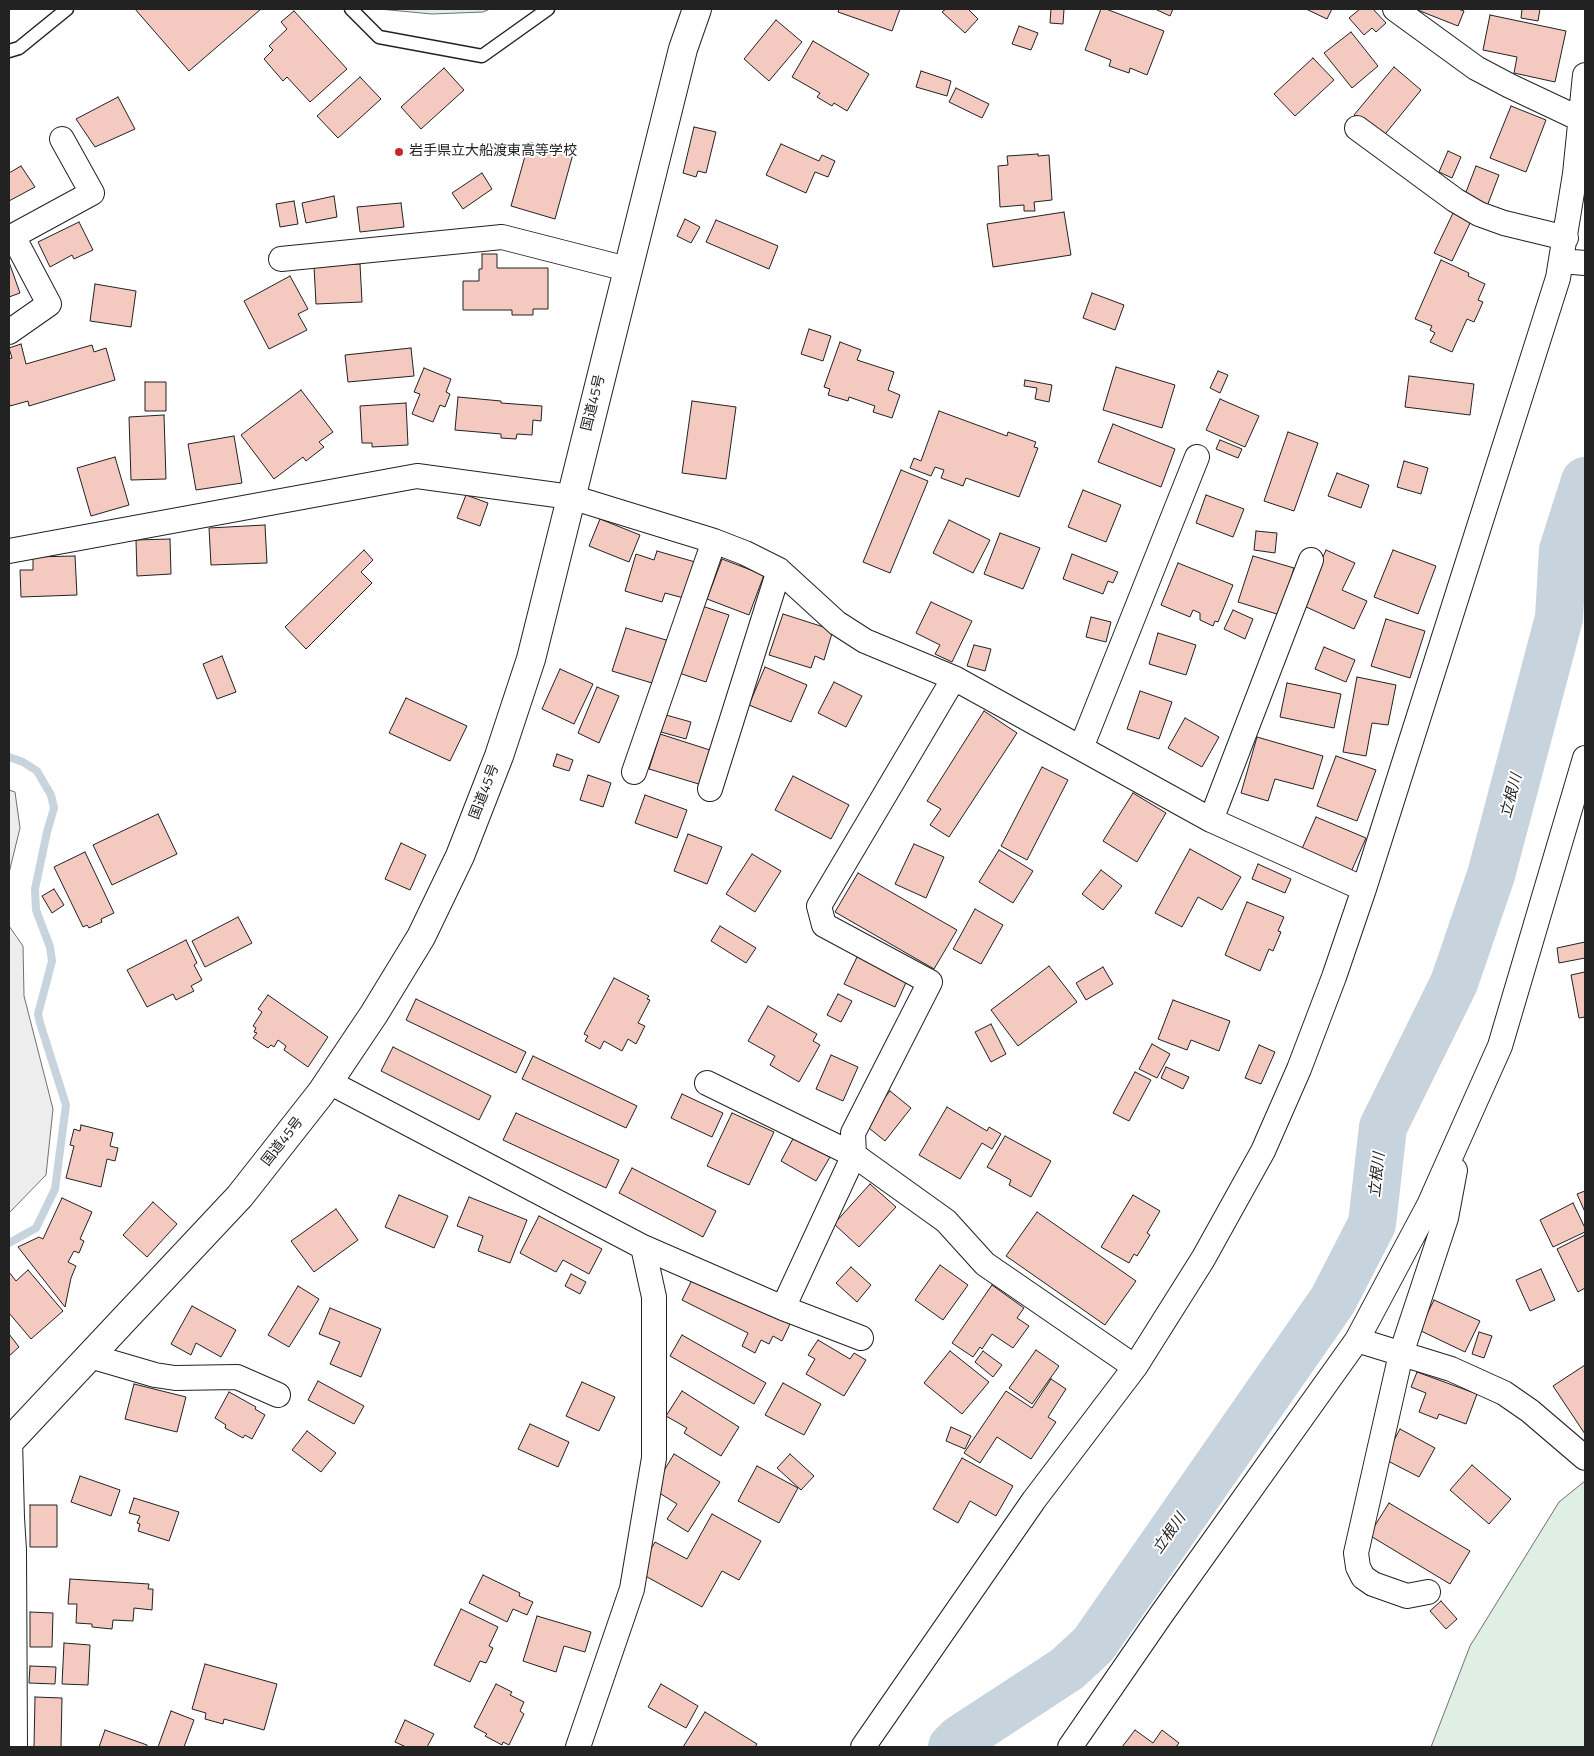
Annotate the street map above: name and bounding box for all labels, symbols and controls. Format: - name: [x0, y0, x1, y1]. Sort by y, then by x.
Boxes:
- place label: 岩手県立大船渡東高等学校: [409, 144, 577, 160]
- marker: 岩手県立大船渡東高等学校: [393, 146, 405, 158]
- street label: 国道45号: [579, 373, 609, 433]
- street label: 国道45号: [467, 762, 503, 822]
- water label: 立根川: [1497, 772, 1527, 820]
- street label: 国道45号: [259, 1114, 307, 1170]
- water label: 立根川: [1367, 1152, 1389, 1198]
- water label: 立根川: [1150, 1510, 1190, 1558]

